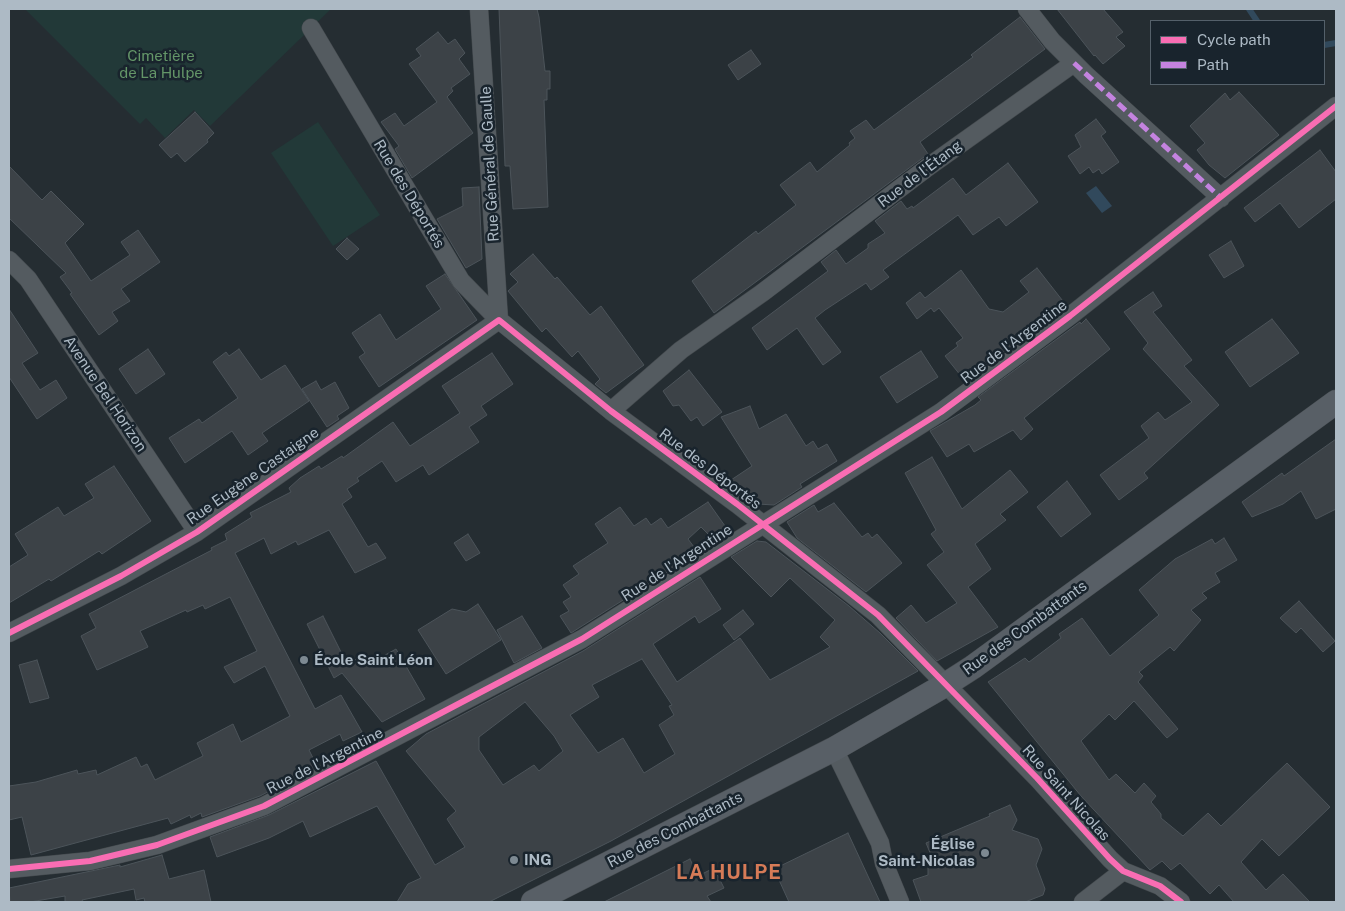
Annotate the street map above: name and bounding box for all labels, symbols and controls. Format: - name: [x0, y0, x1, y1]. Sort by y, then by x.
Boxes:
- legend: [1150, 20, 1325, 85]
- text: Cycle path: [1197, 31, 1271, 48]
- park label: Cimetière de La Hulpe: [119, 47, 203, 82]
- text: Path: [1197, 56, 1229, 73]
- street label: Rue Général de Gaulle: [477, 86, 503, 242]
- street label: Rue des Déportés: [370, 137, 448, 251]
- street label: Rue de l'Étang: [874, 137, 966, 211]
- street label: Rue de l'Argentine: [957, 296, 1071, 388]
- street label: Avenue Bel Horizon: [60, 333, 150, 455]
- street label: Rue Eugène Castaigne: [183, 424, 323, 528]
- street label: Rue des Déportés: [655, 425, 765, 513]
- street label: Rue de l'Argentine: [618, 520, 736, 606]
- street label: Rue des Combattants: [959, 577, 1091, 679]
- place label: École Saint Léon: [314, 651, 433, 669]
- marker: École Saint Léon: [298, 654, 310, 666]
- street label: Rue de l'Argentine: [264, 724, 386, 798]
- street label: Rue Saint Nicolas: [1018, 741, 1114, 845]
- street label: Rue des Combattants: [605, 788, 745, 872]
- place label: Église Saint-Nicolas: [878, 835, 975, 870]
- marker: Église Saint-Nicolas: [979, 847, 991, 859]
- place label: ING: [524, 851, 552, 869]
- marker: ING: [508, 854, 520, 866]
- district label: LA HULPE: [675, 861, 783, 885]

